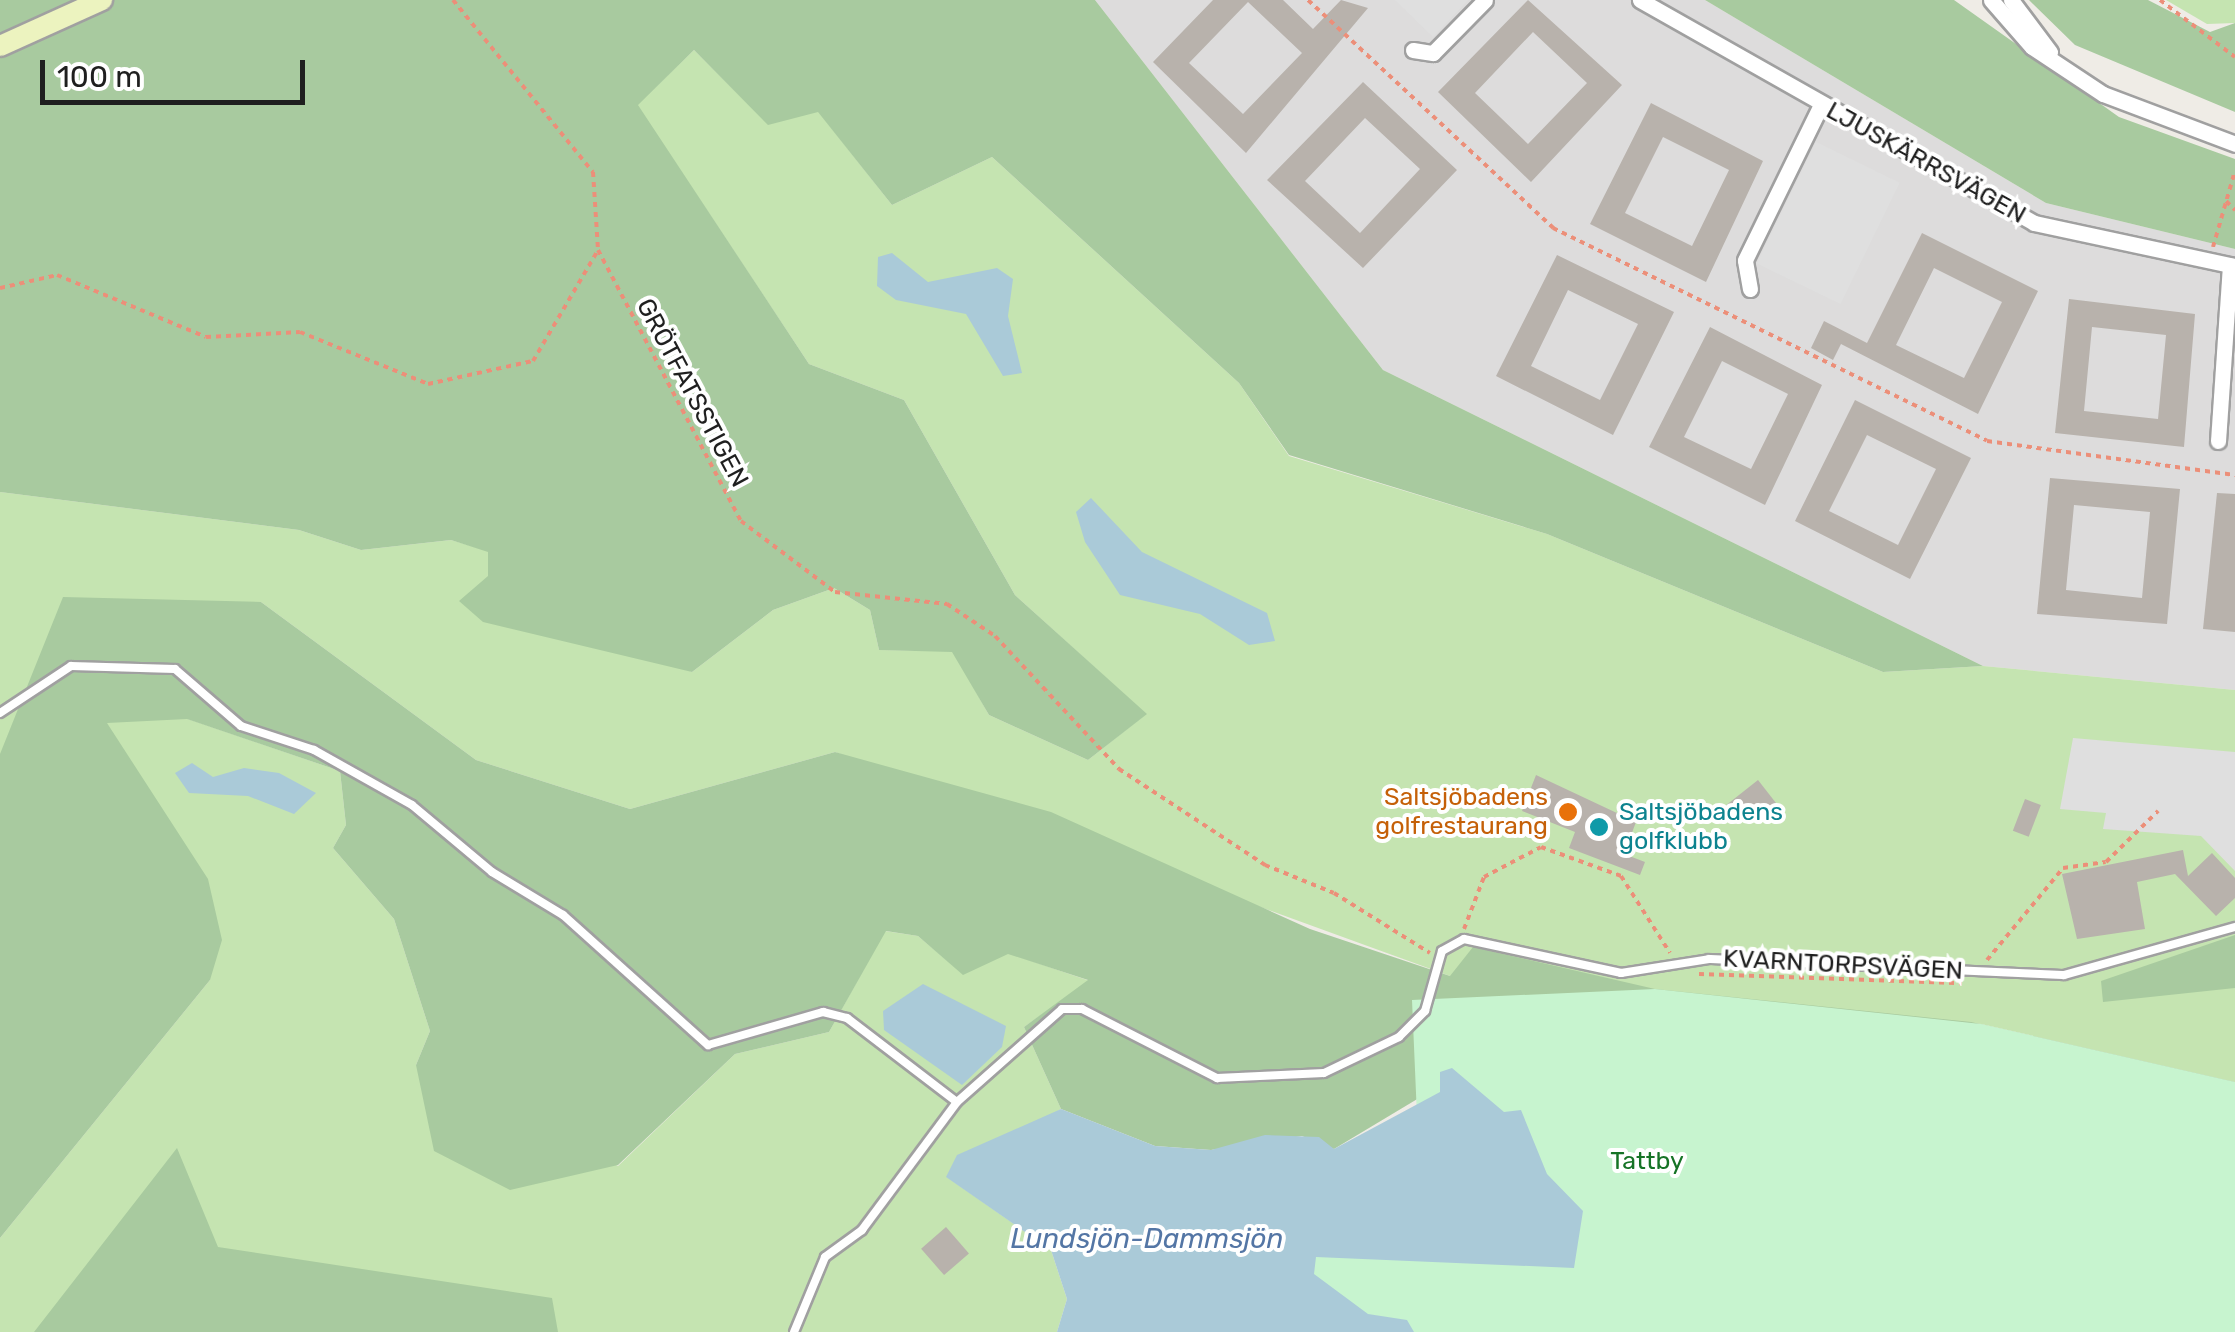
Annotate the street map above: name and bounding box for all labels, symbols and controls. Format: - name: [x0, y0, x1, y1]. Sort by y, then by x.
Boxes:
- scale bar: [45, 40, 310, 102]
- text: 100 m: [57, 59, 142, 95]
- street label: LJUSKÄRRSVÄGEN: [1821, 96, 2031, 230]
- street label: GRÖTFATSSTIGEN: [630, 294, 754, 492]
- place label: Saltsjöbadens golfrestaurang: [1375, 783, 1548, 842]
- place label: Saltsjöbadens golfklubb: [1619, 798, 1783, 857]
- marker: Saltsjöbadens golfrestaurang: [1557, 801, 1579, 823]
- marker: Saltsjöbadens golfklubb: [1588, 816, 1610, 838]
- street label: KVARNTORPSVÄGEN: [1722, 944, 1964, 986]
- park label: Tattby: [1610, 1146, 1684, 1176]
- water label: Lundsjön-Dammsjön: [1010, 1222, 1284, 1256]

